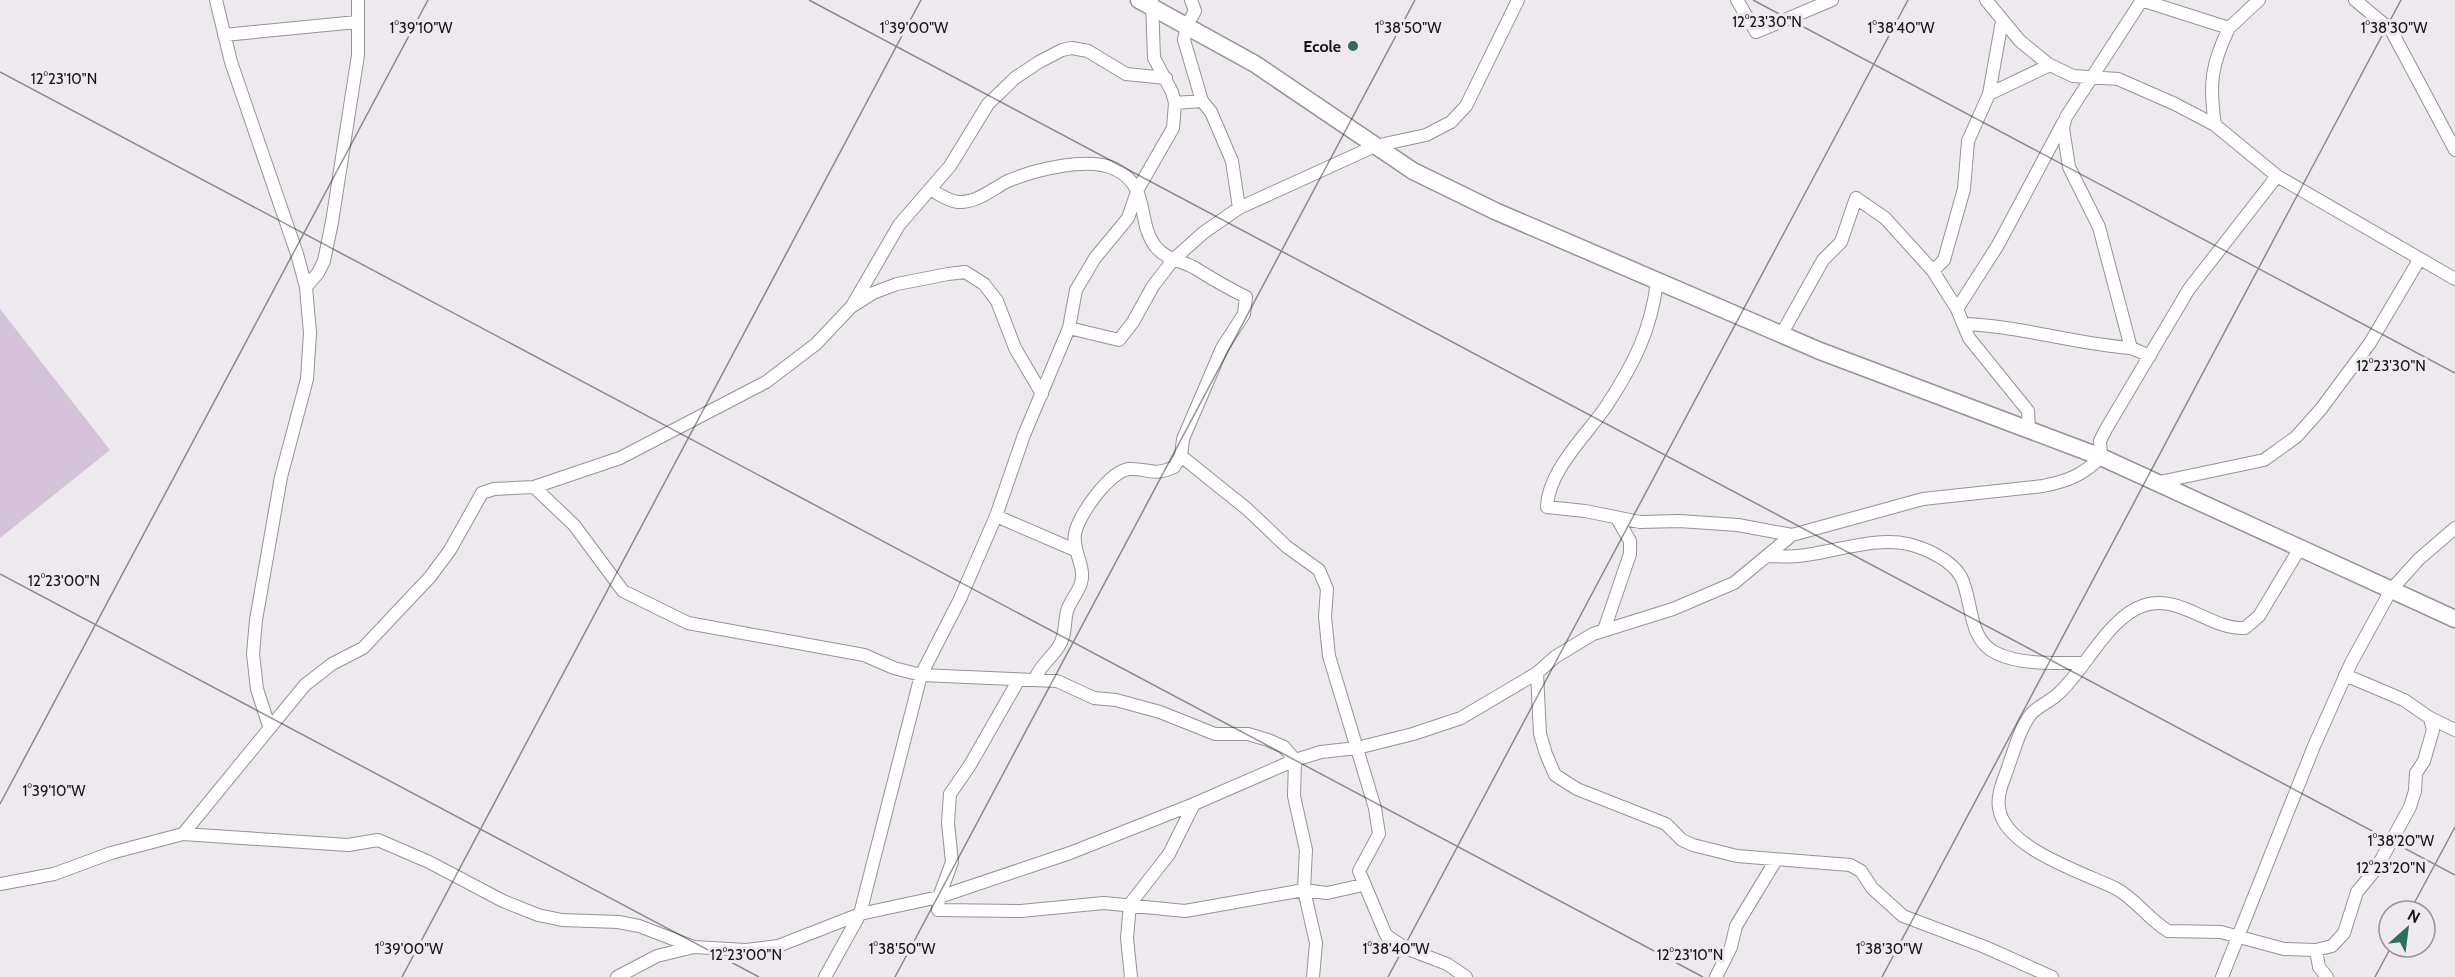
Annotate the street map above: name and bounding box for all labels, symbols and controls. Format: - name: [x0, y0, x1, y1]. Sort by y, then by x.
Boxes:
- text: 12°23'30"N: [1732, 13, 1802, 31]
- text: 1°39'10"W: [390, 19, 453, 37]
- text: 1°39'00"W: [880, 19, 949, 37]
- text: 1°38'50"W: [1375, 19, 1442, 37]
- text: 1°38'40"W: [1868, 19, 1935, 37]
- text: 1°38'30"W: [2361, 19, 2428, 37]
- place label: Ecole: [1303, 37, 1341, 56]
- marker: Ecole: [1346, 39, 1360, 53]
- text: 12°23'10"N: [31, 70, 97, 88]
- text: 12°23'30"N: [2356, 357, 2426, 375]
- text: 12°23'00"N: [28, 572, 100, 590]
- text: 1°39'10"W: [23, 782, 86, 800]
- text: 1°38'20"W: [2368, 832, 2435, 850]
- text: 12°23'20"N: [2356, 859, 2426, 877]
- north arrow: [2377, 899, 2437, 959]
- text: N: [2404, 905, 2423, 927]
- text: 1°39'00"W: [375, 940, 444, 958]
- text: 1°38'50"W: [869, 940, 936, 958]
- text: 1°38'40"W: [1363, 940, 1430, 958]
- text: 1°38'30"W: [1856, 940, 1923, 958]
- text: 12°23'00"N: [710, 946, 782, 964]
- text: 12°23'10"N: [1657, 946, 1723, 964]

